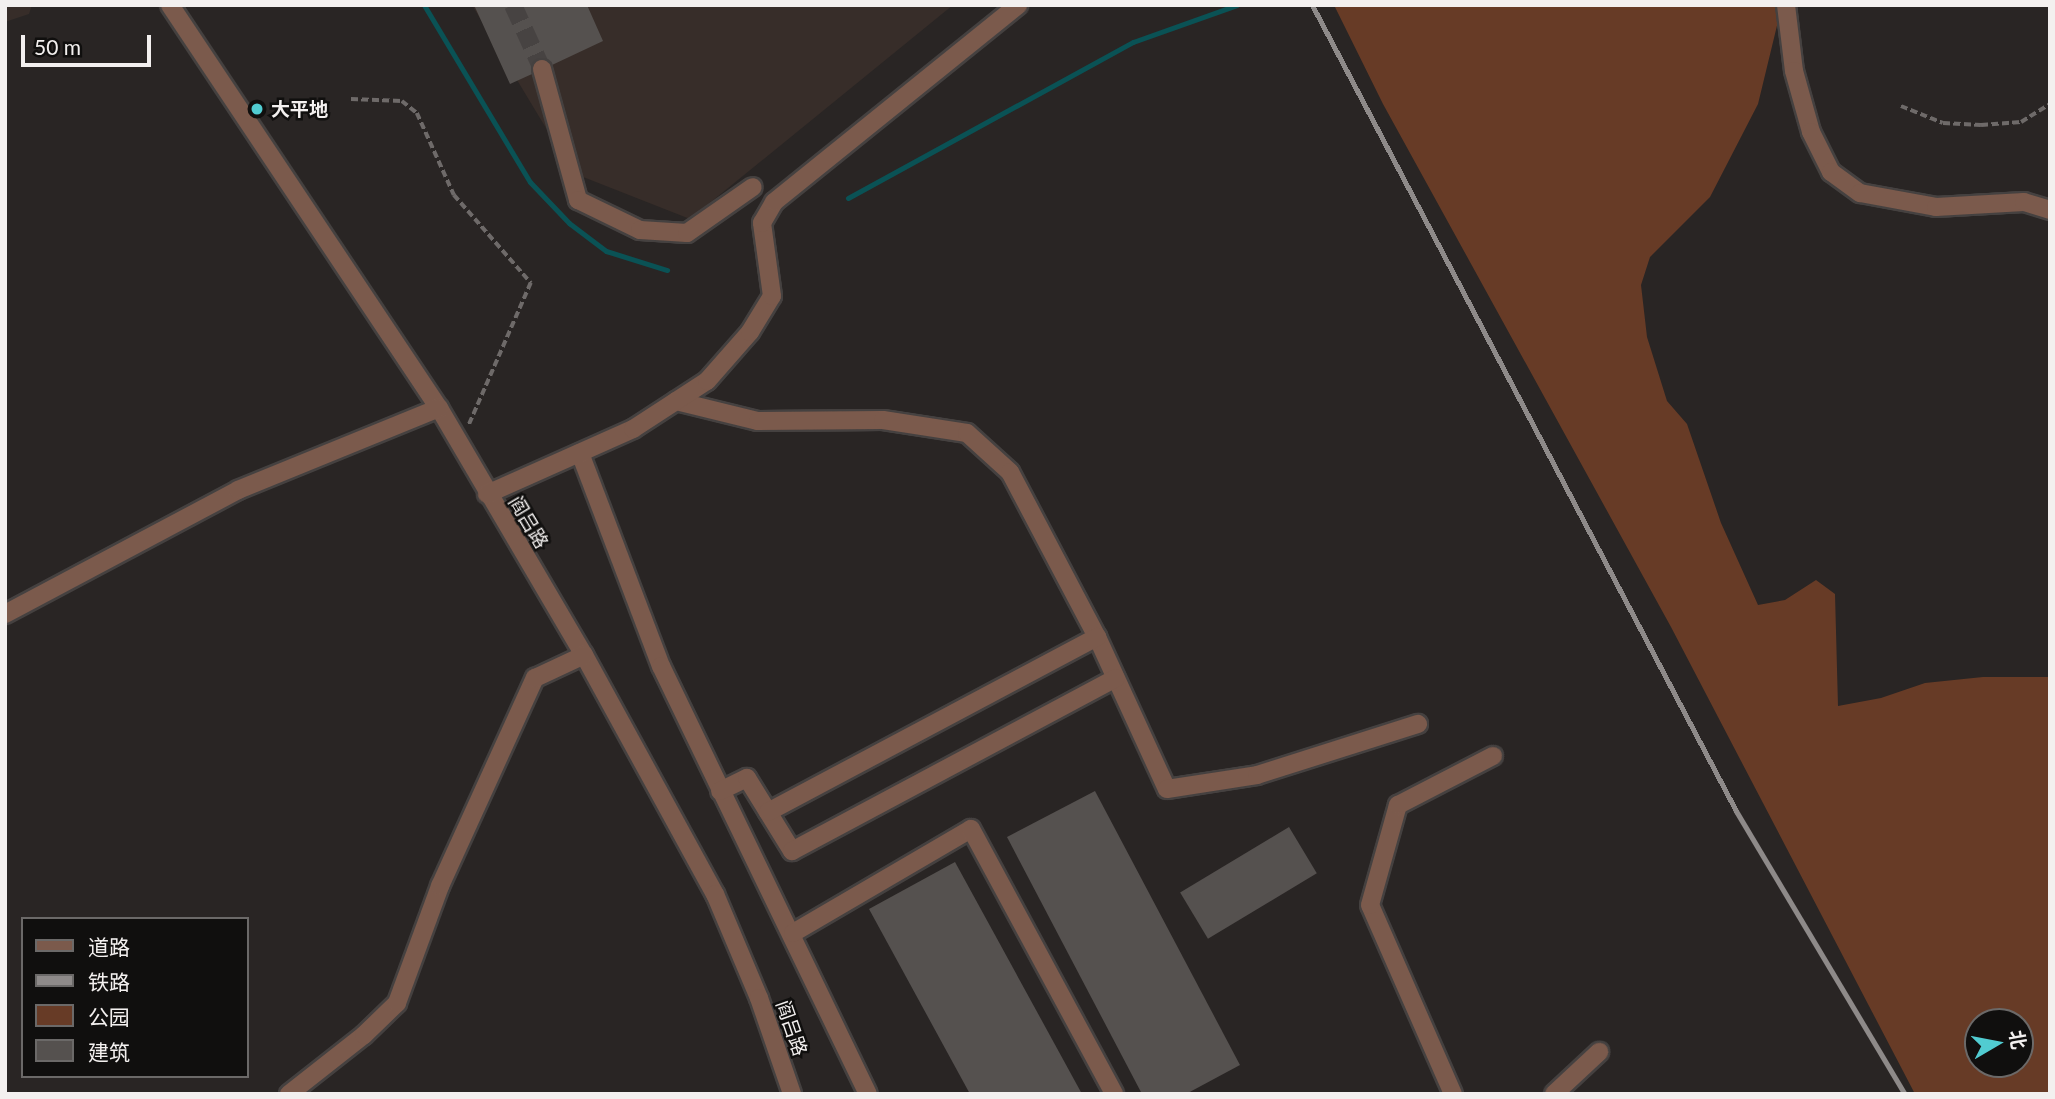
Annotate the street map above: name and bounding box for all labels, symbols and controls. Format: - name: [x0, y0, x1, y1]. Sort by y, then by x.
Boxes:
- scale bar: [24, 21, 154, 65]
- text: 50 m: [34, 34, 81, 59]
- place label: 大平地: [271, 98, 328, 120]
- marker: 大平地: [249, 101, 265, 117]
- street label: 阎吕路: [505, 492, 553, 552]
- legend: [21, 917, 248, 1078]
- text: 道路: [88, 934, 130, 959]
- text: 铁路: [88, 969, 130, 994]
- street label: 阎吕路: [772, 997, 812, 1059]
- text: 公园: [88, 1004, 130, 1029]
- north arrow: [1964, 1008, 2034, 1078]
- text: 北: [2005, 1028, 2031, 1051]
- text: 建筑: [88, 1039, 130, 1064]

